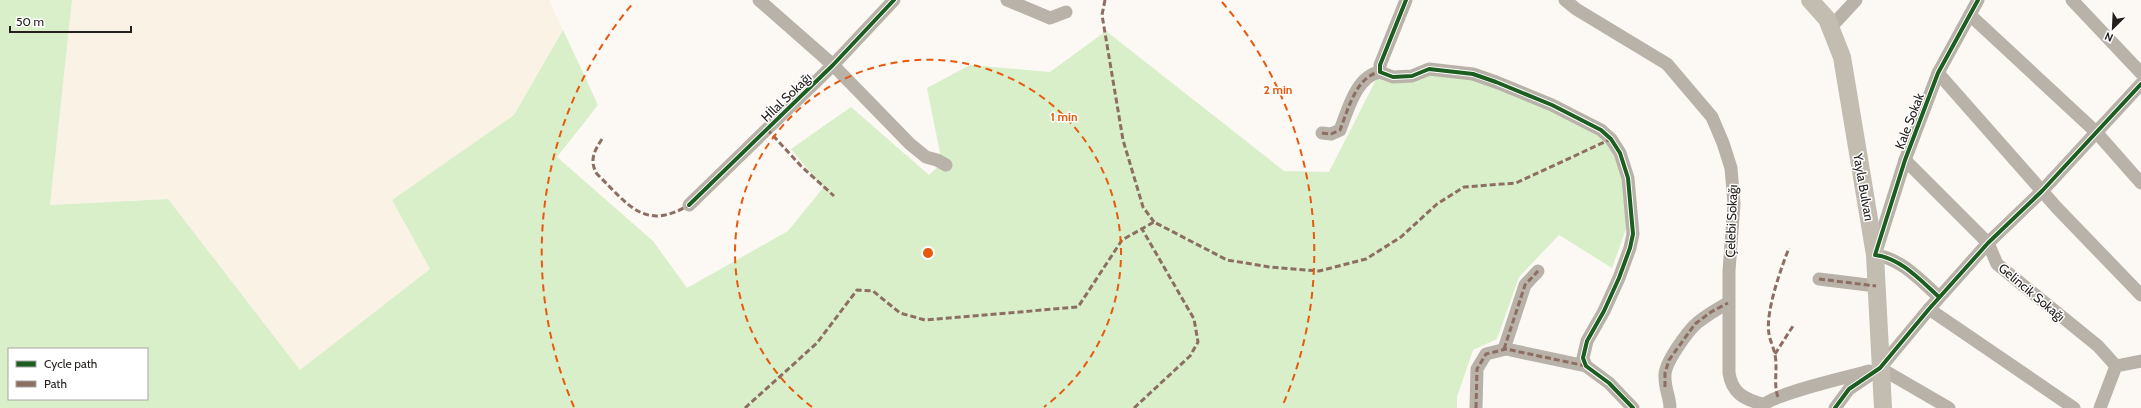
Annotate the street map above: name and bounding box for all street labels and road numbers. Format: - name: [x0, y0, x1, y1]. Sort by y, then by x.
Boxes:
- street label: Hİlal Sokağı: [758, 69, 814, 125]
- street label: Kale Sokak: [1891, 91, 1927, 151]
- street label: Yayla Bulvarı: [1850, 151, 1878, 222]
- street label: Çelebi Sokağı: [1722, 184, 1740, 258]
- street label: Gelincik Sokağı: [1996, 260, 2068, 324]

